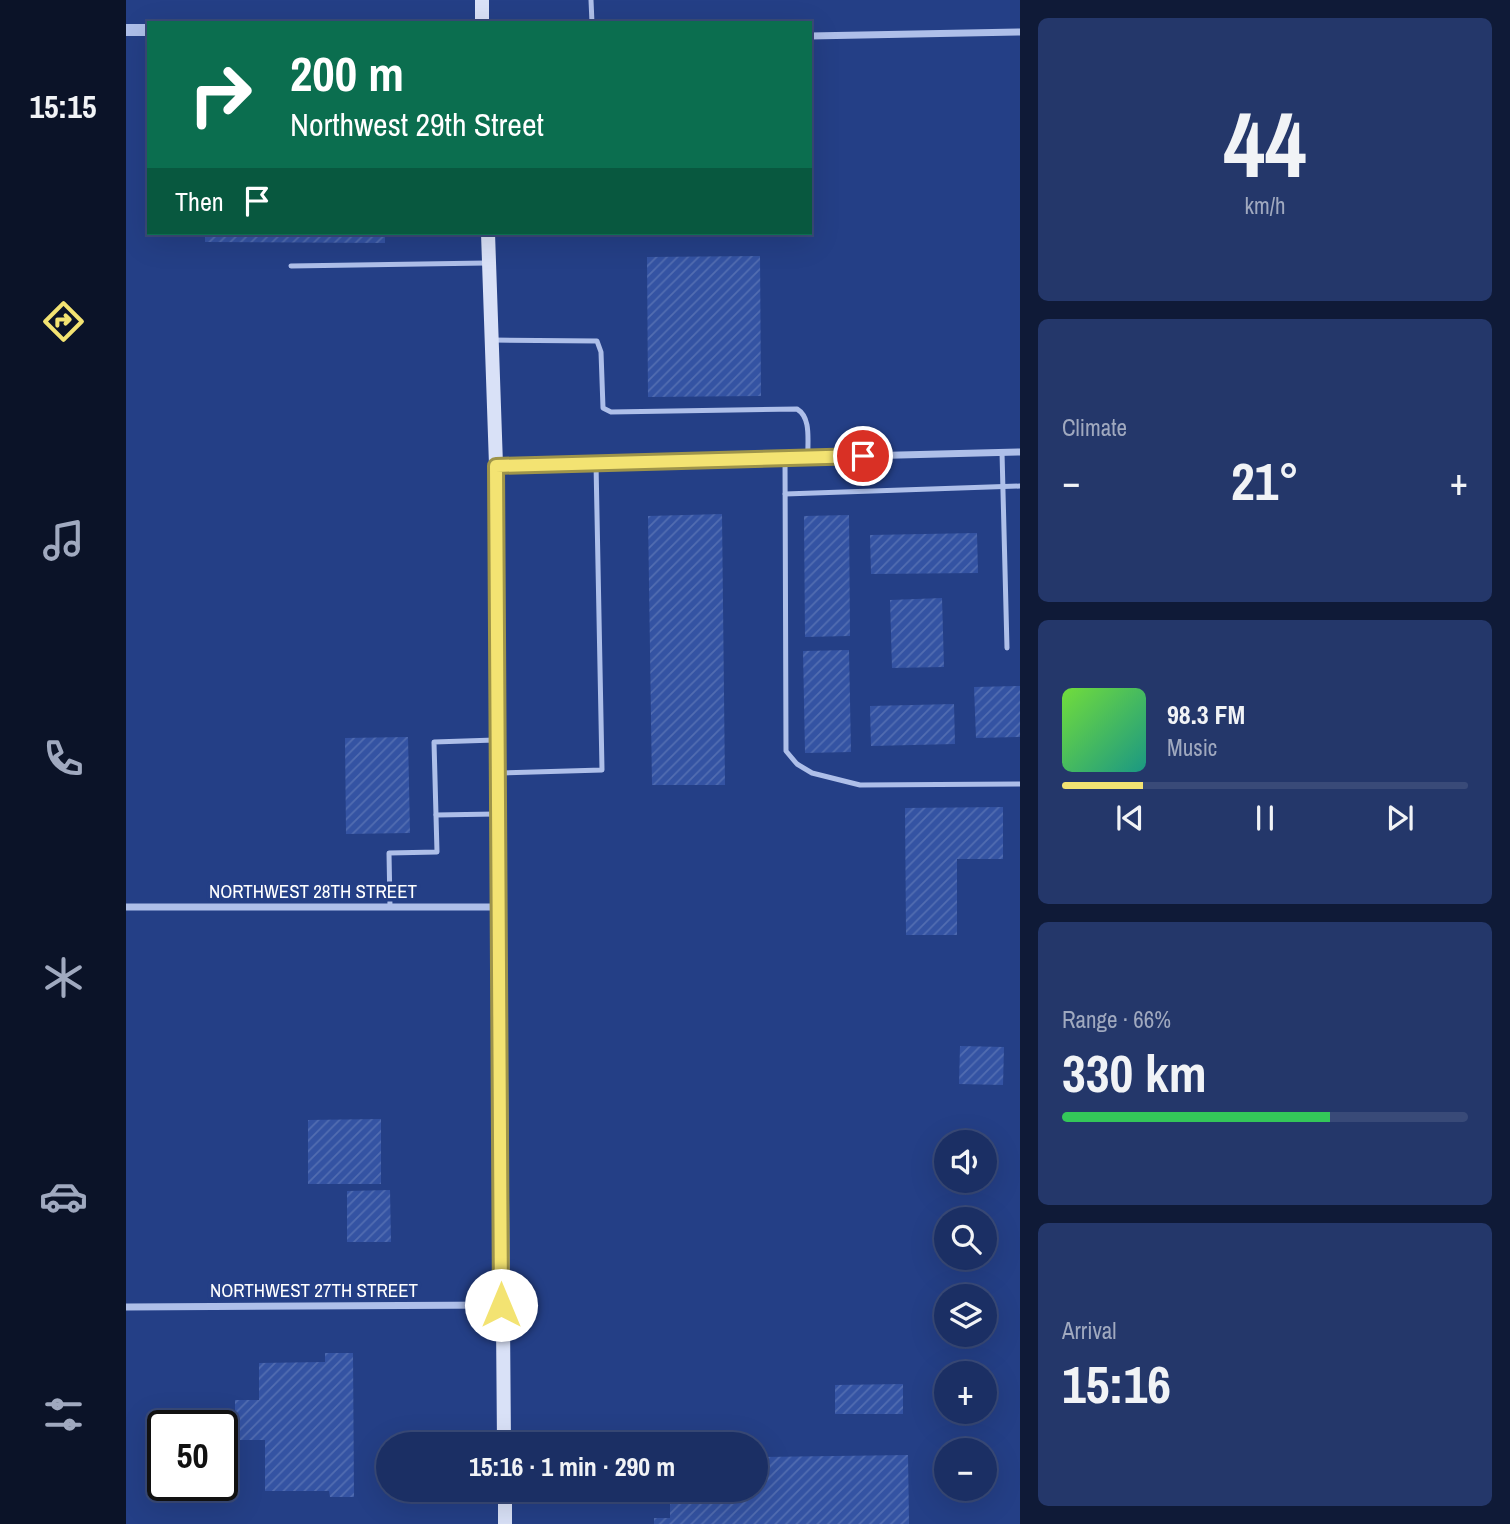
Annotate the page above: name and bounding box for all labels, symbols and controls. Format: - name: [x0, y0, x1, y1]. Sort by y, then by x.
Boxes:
- text: 200 m: [290, 40, 404, 106]
- icon: right: [175, 49, 266, 140]
- text: 44: [1224, 83, 1307, 205]
- text: 15:15: [29, 85, 97, 128]
- text: Northwest 29th Street: [290, 103, 544, 146]
- icon: arrive: [238, 182, 276, 220]
- text: Then: [175, 184, 224, 219]
- text: km/h: [1245, 190, 1285, 221]
- icon: directions: [39, 297, 88, 346]
- text: Climate: [1062, 412, 1127, 443]
- pin: [833, 426, 893, 486]
- icon: arrive: [844, 437, 882, 475]
- text: 21°: [1231, 446, 1299, 516]
- text: −: [1062, 456, 1080, 507]
- text: +: [1450, 456, 1468, 507]
- icon: music: [39, 516, 88, 565]
- text: 98.3 FM: [1167, 697, 1245, 732]
- text: Music: [1167, 732, 1217, 763]
- icon: phone: [39, 734, 88, 783]
- icon: previous: [1111, 799, 1149, 837]
- icon: pause: [1246, 799, 1284, 837]
- icon: next: [1381, 799, 1419, 837]
- street label: NORTHWEST 28TH STREET: [209, 878, 418, 904]
- icon: climate: [39, 953, 88, 1002]
- text: Range · 66%: [1062, 1004, 1171, 1035]
- text: 330 km: [1062, 1038, 1207, 1108]
- map controls: [934, 1130, 997, 1501]
- button: sound: [934, 1130, 997, 1193]
- icon: car: [39, 1172, 88, 1221]
- button: search: [934, 1207, 997, 1270]
- position arrow: [464, 1268, 538, 1342]
- street label: NORTHWEST 27TH STREET: [210, 1277, 419, 1303]
- button: layers: [934, 1284, 997, 1347]
- text: Arrival: [1062, 1315, 1117, 1346]
- text: 15:16: [1062, 1349, 1171, 1419]
- button: +: [934, 1361, 997, 1424]
- icon: filters: [39, 1390, 88, 1439]
- speed limit sign: 50: [147, 1410, 238, 1501]
- button: −: [934, 1438, 997, 1501]
- text: 15:16 · 1 min · 290 m: [469, 1449, 675, 1484]

